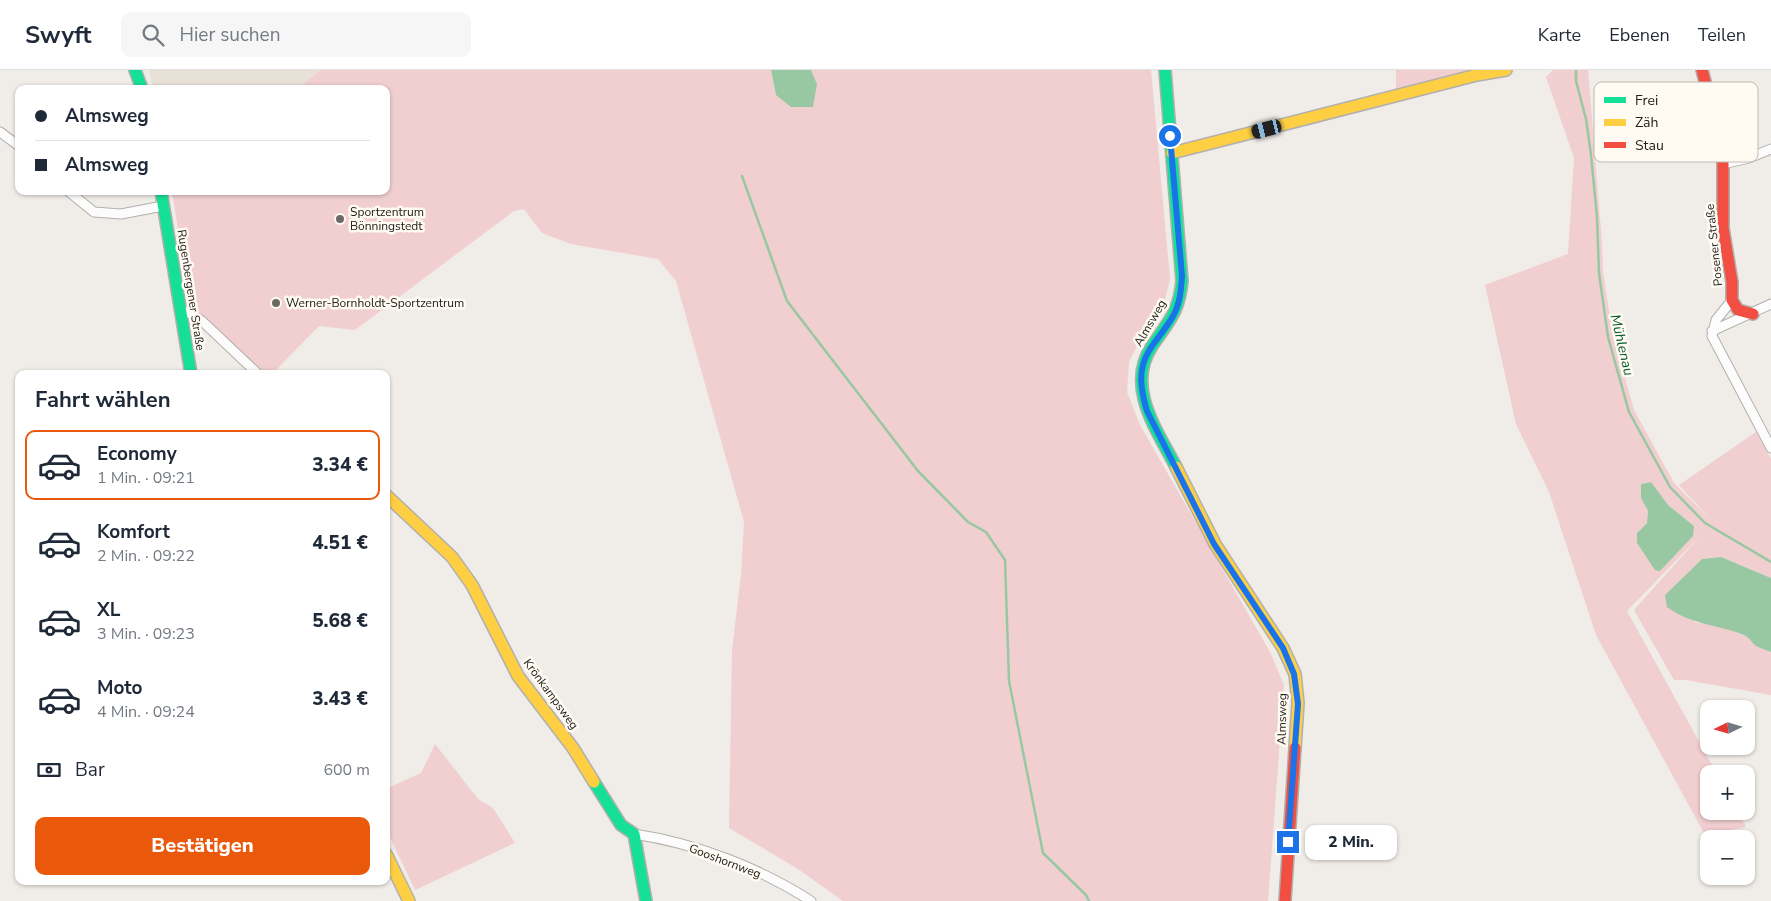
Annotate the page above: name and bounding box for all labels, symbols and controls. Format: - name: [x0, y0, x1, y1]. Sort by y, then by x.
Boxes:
- search box: [121, 12, 471, 57]
- text: Swyft: [25, 19, 91, 51]
- icon: search: [139, 21, 167, 49]
- text: Hier suchen: [179, 22, 280, 48]
- text: Karte: [1538, 23, 1581, 47]
- text: Ebenen: [1609, 23, 1670, 47]
- text: Teilen: [1698, 23, 1746, 47]
- legend: [1594, 82, 1758, 162]
- text: Frei: [1635, 91, 1658, 110]
- text: Almsweg: [65, 103, 149, 129]
- text: Zäh: [1635, 113, 1658, 132]
- car: [1250, 118, 1283, 140]
- route start: [1159, 125, 1181, 147]
- text: Stau: [1635, 136, 1664, 155]
- text: Almsweg: [65, 152, 149, 178]
- street label: Posener Straße: [1702, 203, 1726, 287]
- place label: Sportzentrum Bönningstedt: [350, 204, 424, 234]
- marker: Sportzentrum Bönningstedt: [334, 213, 346, 225]
- street label: Rugenbergener Straße: [174, 228, 208, 352]
- place label: Werner-Bornholdt-Sportzentrum: [286, 295, 464, 311]
- marker: Werner-Bornholdt-Sportzentrum: [270, 297, 282, 309]
- street label: Almsweg: [1130, 297, 1170, 349]
- water label: Mühlenau: [1606, 312, 1638, 378]
- text: Fahrt wählen: [35, 385, 171, 415]
- text: Economy: [97, 441, 177, 467]
- icon: car: [37, 443, 82, 488]
- text: 3.34 €: [312, 452, 368, 478]
- text: 1 Min. · 09:21: [97, 467, 195, 489]
- text: Komfort: [97, 519, 170, 545]
- icon: car: [37, 521, 82, 566]
- text: 4.51 €: [312, 530, 368, 556]
- text: 2 Min. · 09:22: [97, 545, 195, 567]
- text: XL: [97, 597, 120, 623]
- icon: car: [37, 599, 82, 644]
- text: 5.68 €: [312, 608, 368, 634]
- text: 3 Min. · 09:23: [97, 623, 195, 645]
- street label: Krönkampsweg: [520, 655, 582, 733]
- text: Moto: [97, 675, 143, 701]
- icon: car: [37, 677, 82, 722]
- text: 3.43 €: [312, 686, 368, 712]
- street label: Almsweg: [1274, 693, 1290, 745]
- north arrow: [1700, 700, 1755, 755]
- map controls: [1700, 700, 1755, 885]
- text: 4 Min. · 09:24: [97, 701, 195, 723]
- icon: cash: [35, 756, 63, 784]
- text: Bar: [75, 757, 105, 783]
- text: 600 m: [323, 759, 370, 781]
- button: +: [1700, 765, 1755, 820]
- button: Bestätigen: [35, 817, 370, 875]
- callout: 2 Min.: [1306, 824, 1398, 860]
- button: −: [1700, 830, 1755, 885]
- route end: [1277, 831, 1299, 853]
- text: 2 Min.: [1328, 831, 1374, 853]
- street label: Gooshornweg: [687, 840, 763, 882]

